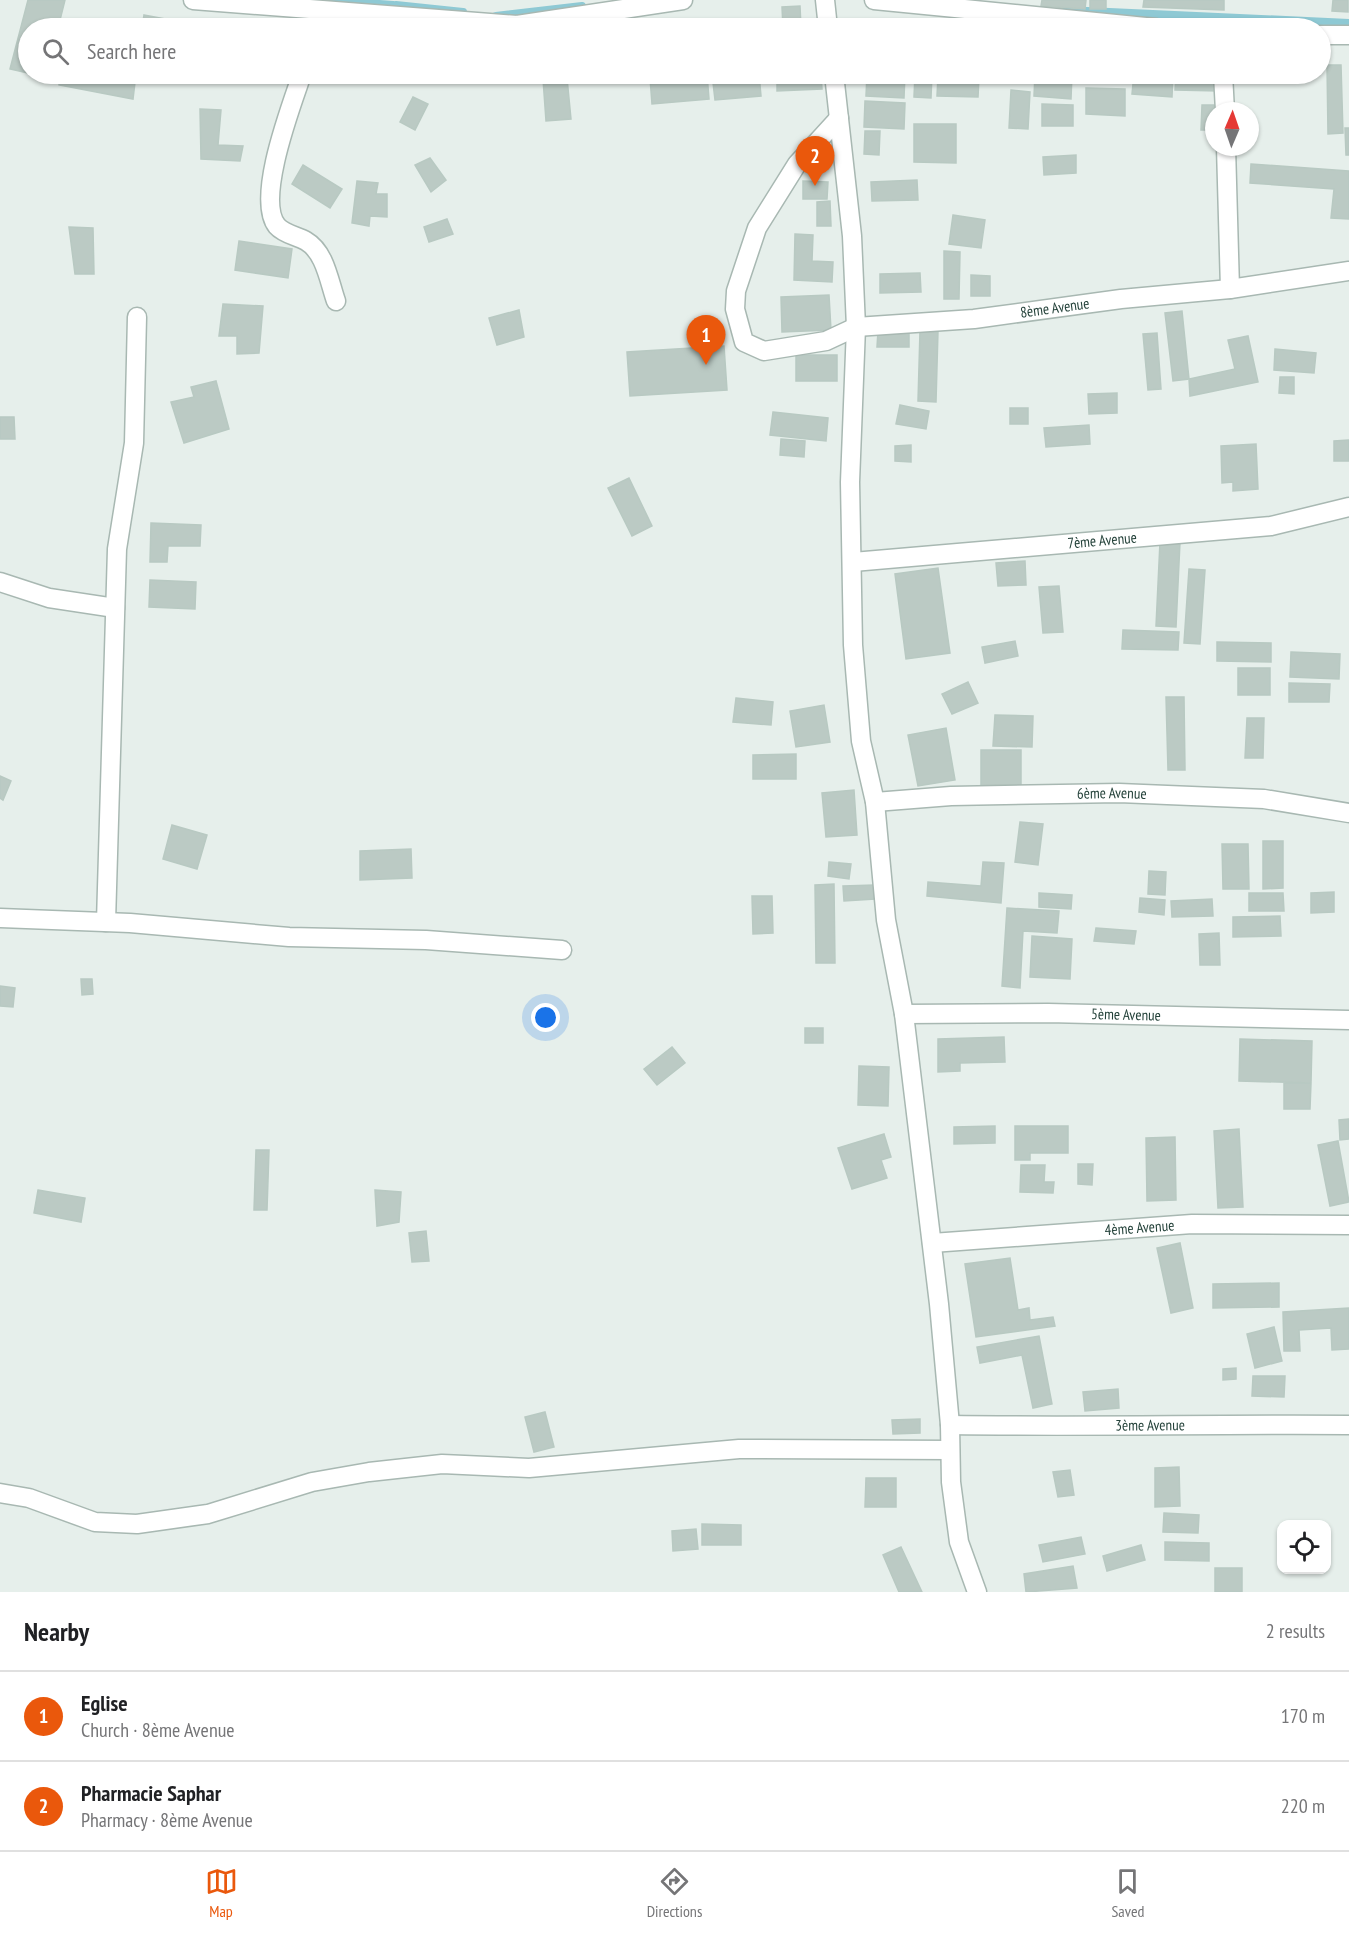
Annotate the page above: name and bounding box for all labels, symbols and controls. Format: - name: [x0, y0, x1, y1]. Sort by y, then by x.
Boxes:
- search box: [18, 18, 1331, 84]
- icon: search: [39, 35, 72, 68]
- text: Search here: [87, 37, 176, 65]
- north arrow: [1205, 102, 1259, 156]
- pin: 2: [796, 136, 834, 186]
- street label: 8ème Avenue: [1019, 293, 1090, 322]
- pin: 1: [686, 316, 726, 365]
- street label: 7ème Avenue: [1067, 528, 1137, 552]
- street label: 6ème Avenue: [1077, 783, 1147, 803]
- your location: [531, 1003, 560, 1032]
- street label: 5ème Avenue: [1091, 1004, 1161, 1025]
- street label: 4ème Avenue: [1104, 1215, 1175, 1239]
- street label: 3ème Avenue: [1115, 1415, 1185, 1435]
- map controls: [1277, 1520, 1331, 1574]
- button: locate: [1277, 1520, 1331, 1574]
- text: Nearby: [24, 1615, 89, 1648]
- text: 2 results: [1266, 1618, 1325, 1644]
- text: Eglise: [81, 1689, 128, 1717]
- text: 1: [39, 1703, 48, 1729]
- text: 170 m: [1281, 1703, 1325, 1729]
- text: Church · 8ème Avenue: [81, 1717, 235, 1743]
- text: Pharmacie Saphar: [81, 1779, 221, 1807]
- text: 2: [39, 1793, 48, 1819]
- text: 220 m: [1281, 1793, 1325, 1819]
- text: Pharmacy · 8ème Avenue: [81, 1807, 253, 1833]
- tab: Map: [205, 1865, 238, 1921]
- tab: Directions: [647, 1865, 702, 1921]
- tab: Saved: [1111, 1865, 1144, 1921]

